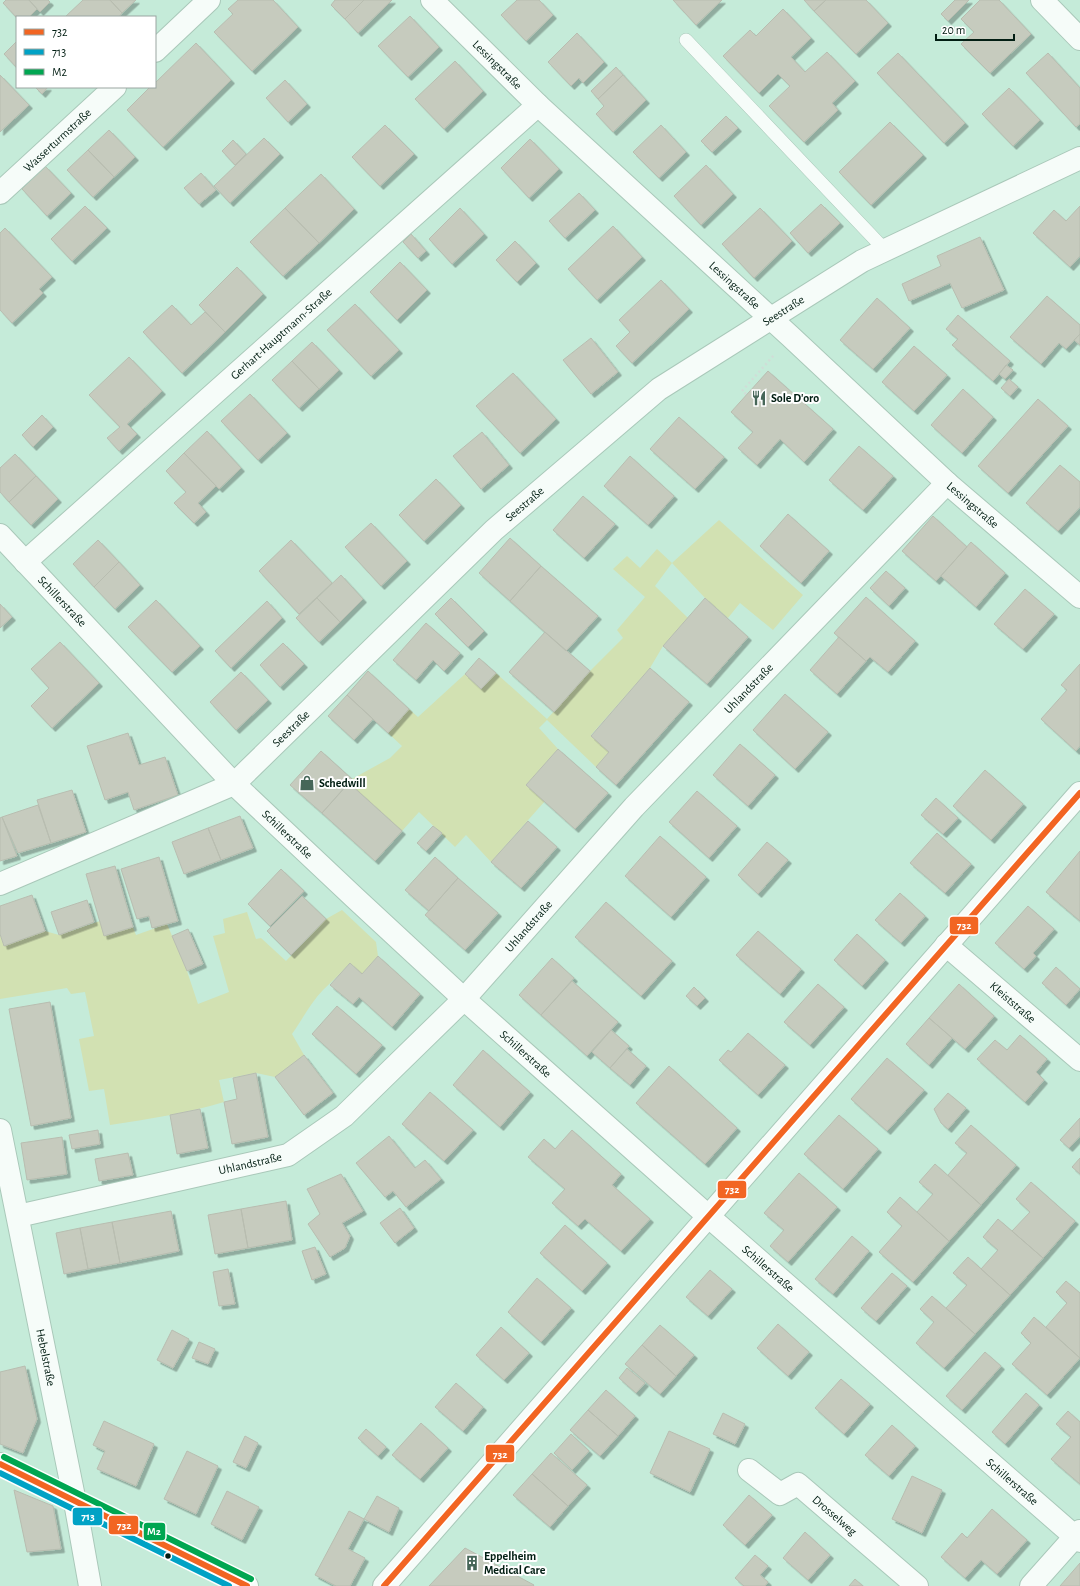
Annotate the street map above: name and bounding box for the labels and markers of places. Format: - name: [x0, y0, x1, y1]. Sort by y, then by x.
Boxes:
- restaurant icon: Sole D'oro: [750, 389, 768, 407]
- place label: Sole D'oro: [771, 392, 819, 404]
- shop icon: Schedwill: [298, 774, 316, 792]
- place label: Schedwill: [319, 777, 366, 789]
- place label: Eppelheim Medical Care: [484, 1550, 546, 1576]
- unlabelled marker: [163, 1551, 173, 1561]
- building icon: Eppelheim Medical Care: [463, 1554, 481, 1572]

